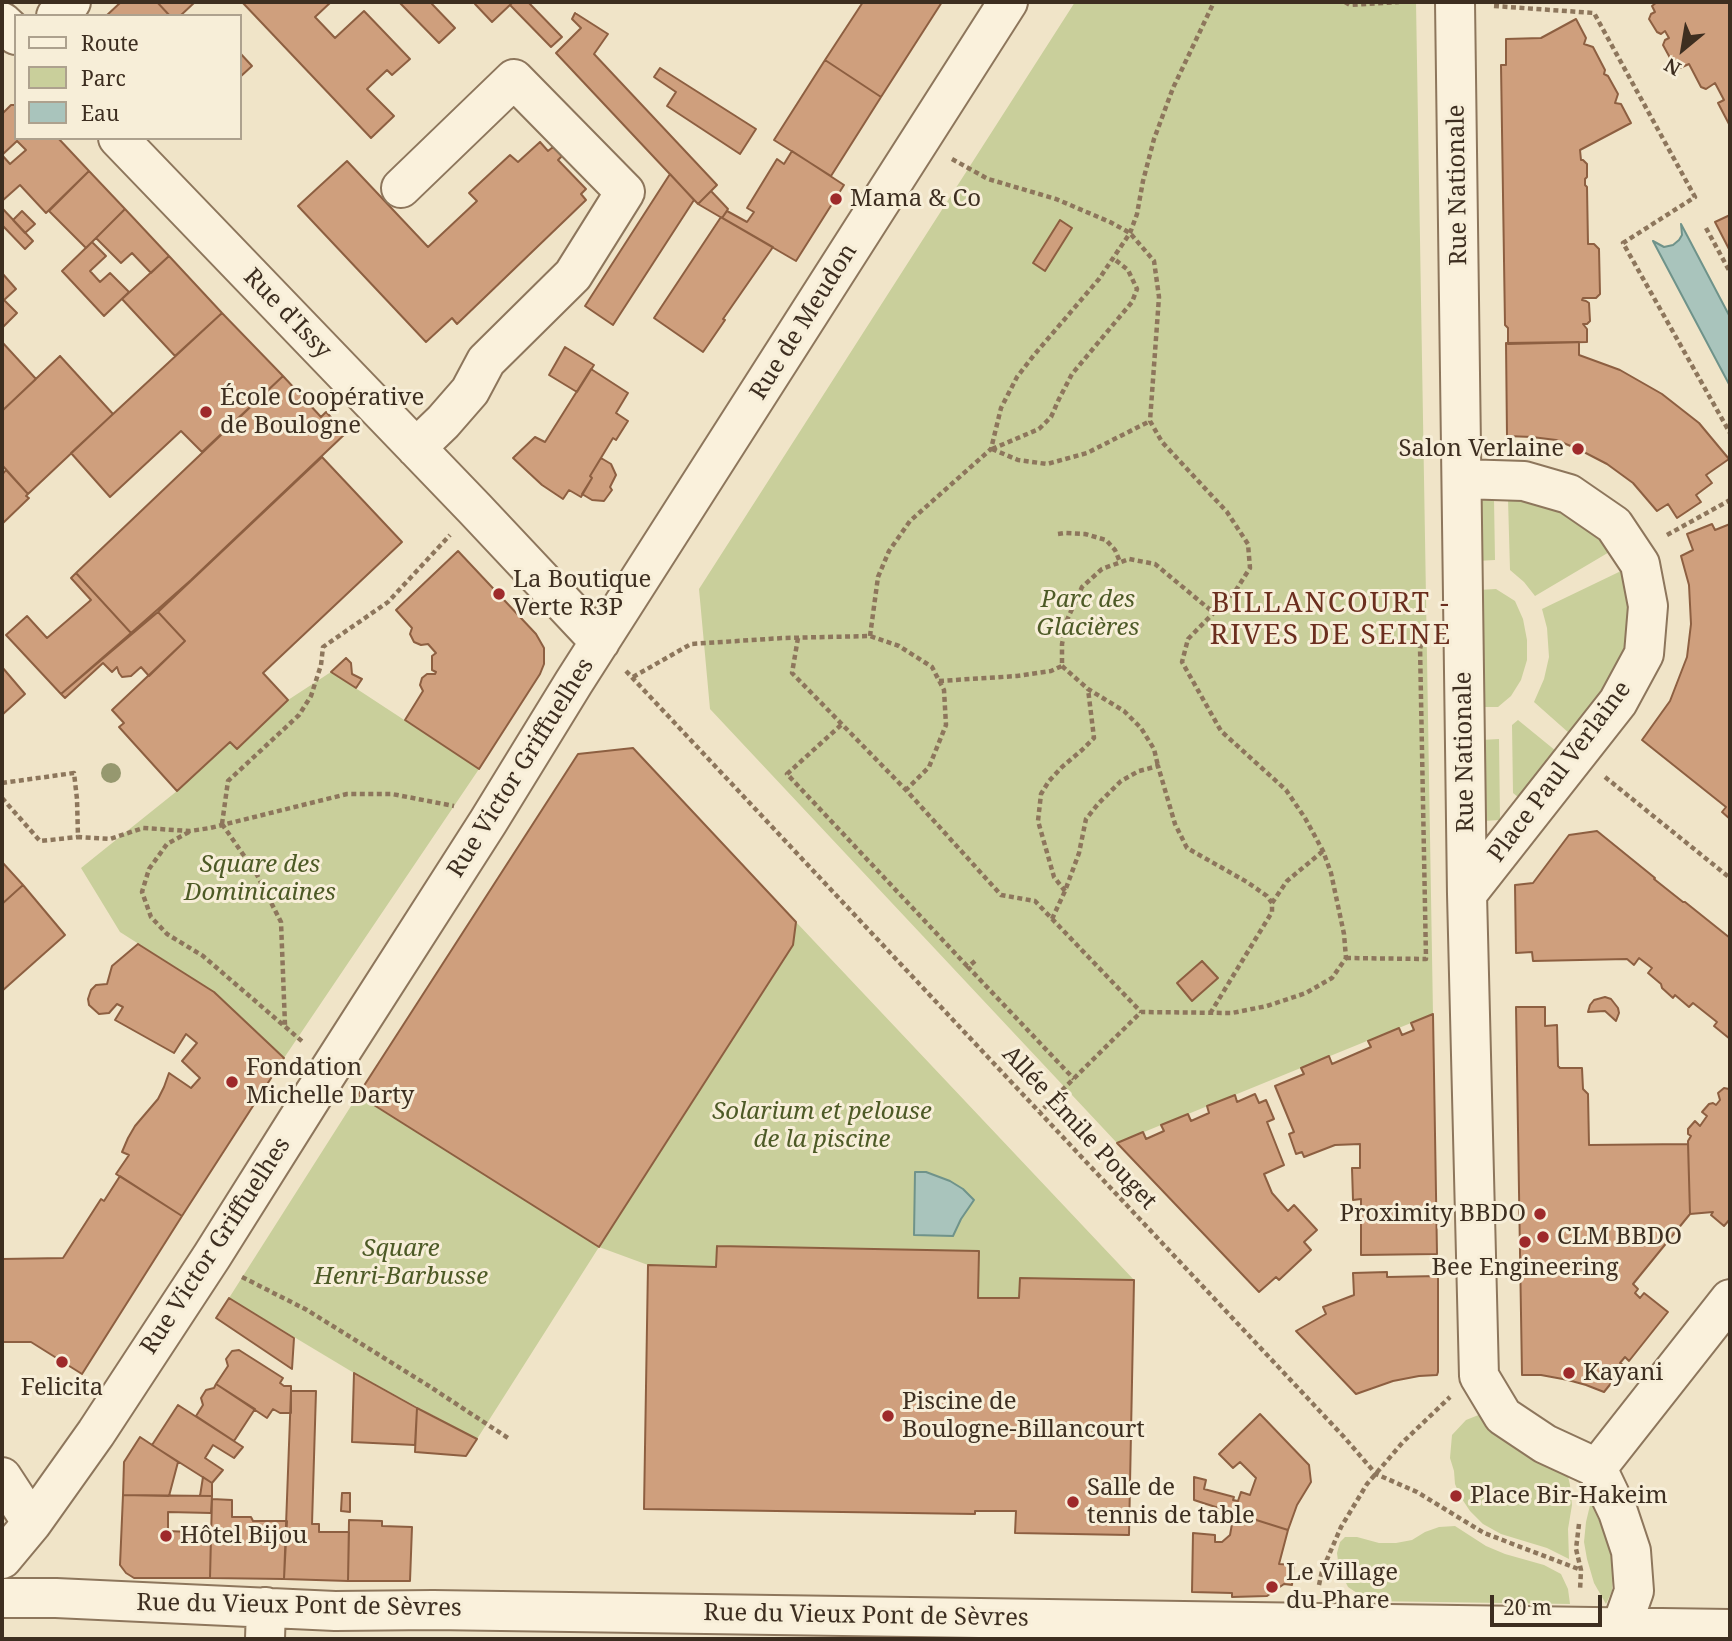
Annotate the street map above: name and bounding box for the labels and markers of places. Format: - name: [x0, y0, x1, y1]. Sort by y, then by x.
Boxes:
- place label: Mama & Co: [850, 185, 981, 213]
- marker: Mama & Co: [828, 191, 844, 207]
- place label: École Coopérative de Boulogne: [220, 384, 424, 440]
- marker: École Coopérative de Boulogne: [198, 404, 214, 420]
- place label: Salon Verlaine: [1399, 435, 1564, 463]
- marker: Salon Verlaine: [1570, 441, 1586, 457]
- place label: La Boutique Verte R3P: [513, 566, 651, 622]
- marker: La Boutique Verte R3P: [491, 586, 507, 602]
- place label: Fondation Michelle Darty: [246, 1054, 414, 1110]
- marker: Fondation Michelle Darty: [224, 1074, 240, 1090]
- place label: Proximity BBDO: [1340, 1200, 1526, 1228]
- marker: Proximity BBDO: [1532, 1206, 1548, 1222]
- place label: CLM BBDO: [1557, 1223, 1682, 1251]
- marker: CLM BBDO: [1535, 1229, 1551, 1245]
- marker: Bee Engineering: [1517, 1234, 1533, 1250]
- place label: Bee Engineering: [1431, 1254, 1619, 1282]
- marker: Felicita: [54, 1354, 70, 1370]
- place label: Kayani: [1583, 1359, 1663, 1387]
- marker: Kayani: [1561, 1365, 1577, 1381]
- place label: Felicita: [21, 1374, 103, 1402]
- place label: Piscine de Boulogne-Billancourt: [902, 1388, 1145, 1444]
- marker: Piscine de Boulogne-Billancourt: [880, 1408, 896, 1424]
- place label: Salle de tennis de table: [1087, 1474, 1255, 1530]
- place label: Place Bir-Hakeim: [1470, 1482, 1668, 1510]
- marker: Place Bir-Hakeim: [1448, 1488, 1464, 1504]
- marker: Salle de tennis de table: [1065, 1494, 1081, 1510]
- place label: Hôtel Bijou: [180, 1522, 308, 1550]
- marker: Hôtel Bijou: [158, 1528, 174, 1544]
- place label: Le Village du Phare: [1286, 1559, 1398, 1615]
- marker: Le Village du Phare: [1264, 1579, 1280, 1595]

